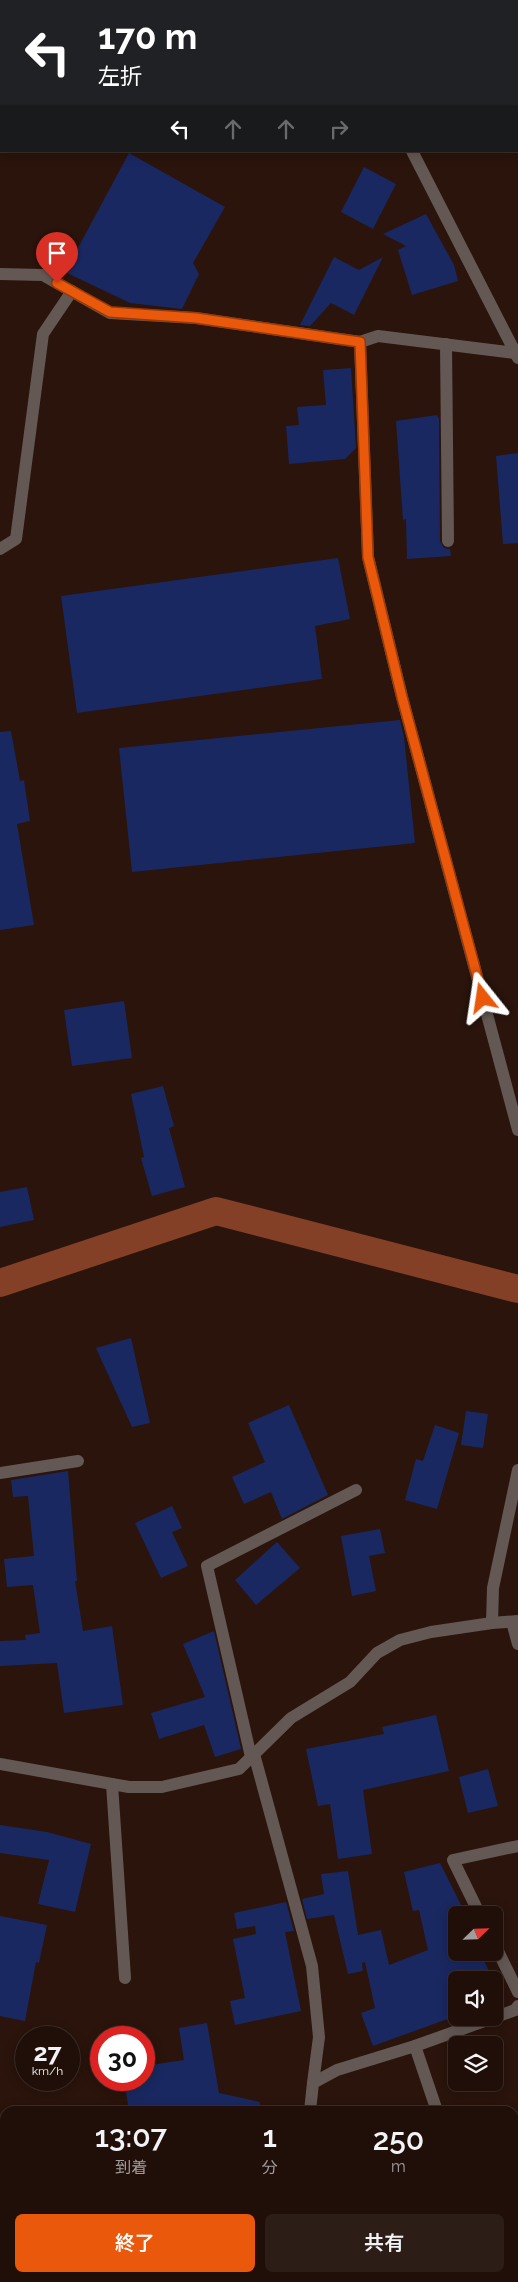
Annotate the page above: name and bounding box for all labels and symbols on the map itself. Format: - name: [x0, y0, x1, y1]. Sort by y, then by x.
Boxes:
- pin: [36, 232, 78, 283]
- position arrow: [456, 971, 508, 1023]
- north arrow: [448, 1906, 502, 1961]
- speed limit sign: 30: [90, 2026, 155, 2091]

